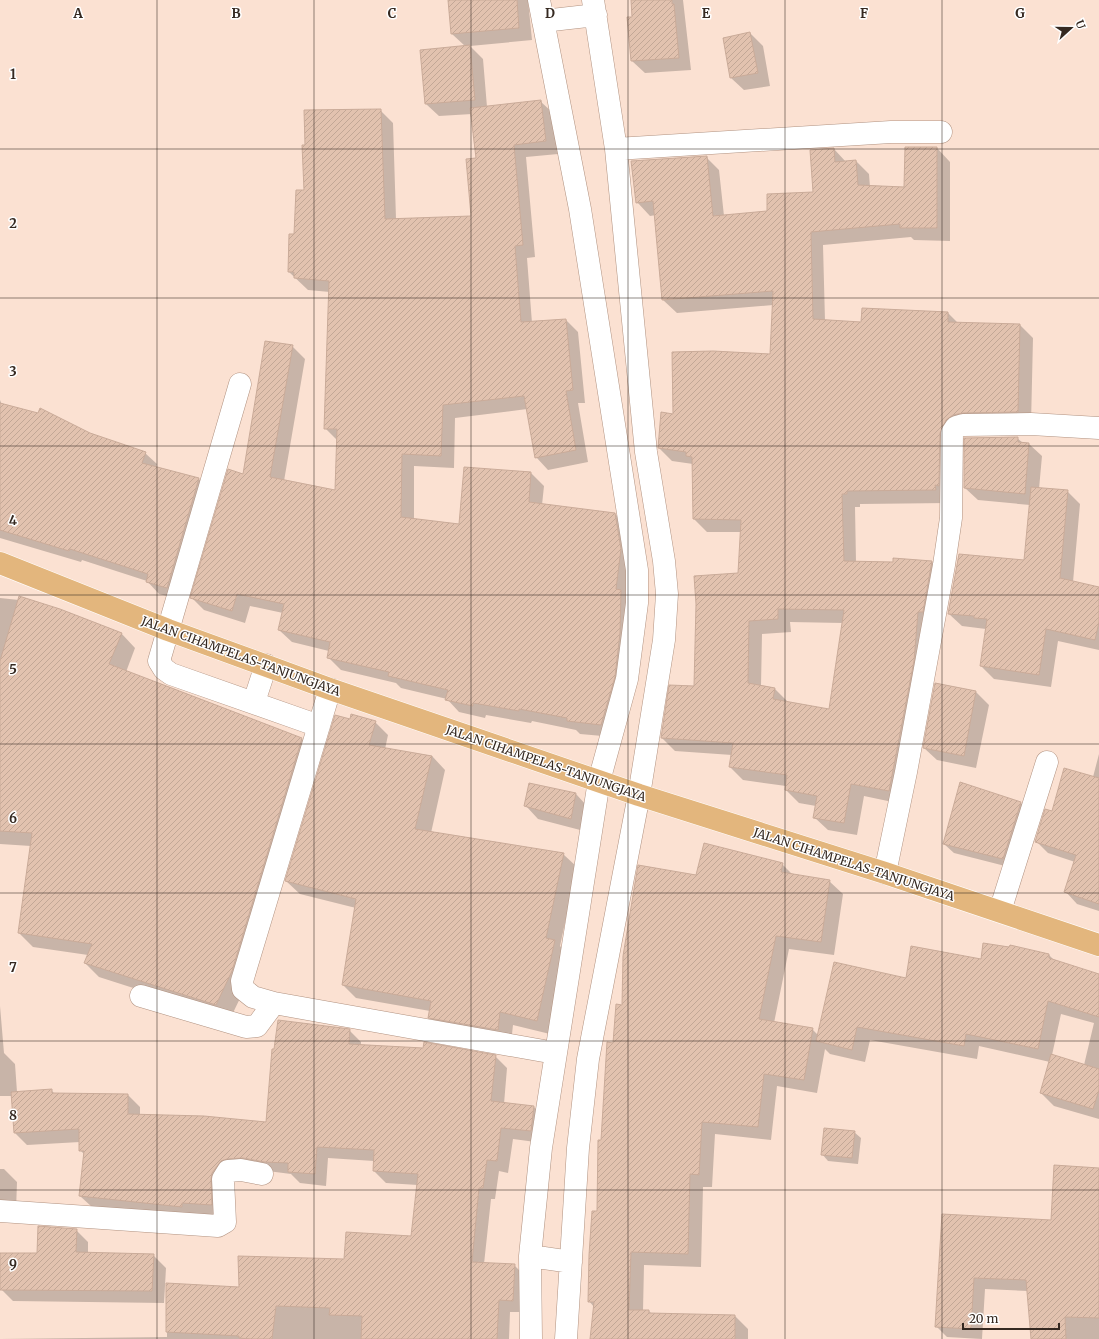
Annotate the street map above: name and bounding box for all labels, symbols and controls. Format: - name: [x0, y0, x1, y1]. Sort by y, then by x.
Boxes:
- text: A: [72, 5, 83, 22]
- text: B: [231, 5, 241, 22]
- text: C: [388, 5, 397, 22]
- text: D: [545, 5, 555, 22]
- text: E: [702, 5, 711, 22]
- text: F: [860, 5, 868, 22]
- text: G: [1015, 5, 1025, 22]
- north arrow: [1051, 8, 1091, 48]
- text: U: [1072, 18, 1089, 32]
- text: 1: [10, 66, 16, 83]
- text: 2: [9, 215, 17, 232]
- text: 3: [9, 363, 17, 380]
- text: 4: [9, 512, 18, 529]
- street label: JALAN CIHAMPELAS-TANJUNGJAYA: [138, 613, 343, 699]
- text: 5: [9, 661, 17, 678]
- street label: JALAN CIHAMPELAS-TANJUNGJAYA: [443, 721, 649, 805]
- text: 6: [9, 810, 17, 827]
- street label: JALAN CIHAMPELAS-TANJUNGJAYA: [751, 824, 957, 904]
- text: 7: [9, 959, 17, 976]
- text: 8: [9, 1107, 17, 1124]
- text: 9: [9, 1256, 17, 1273]
- scale bar: [963, 1305, 1059, 1331]
- text: 20 m: [969, 1311, 998, 1326]

